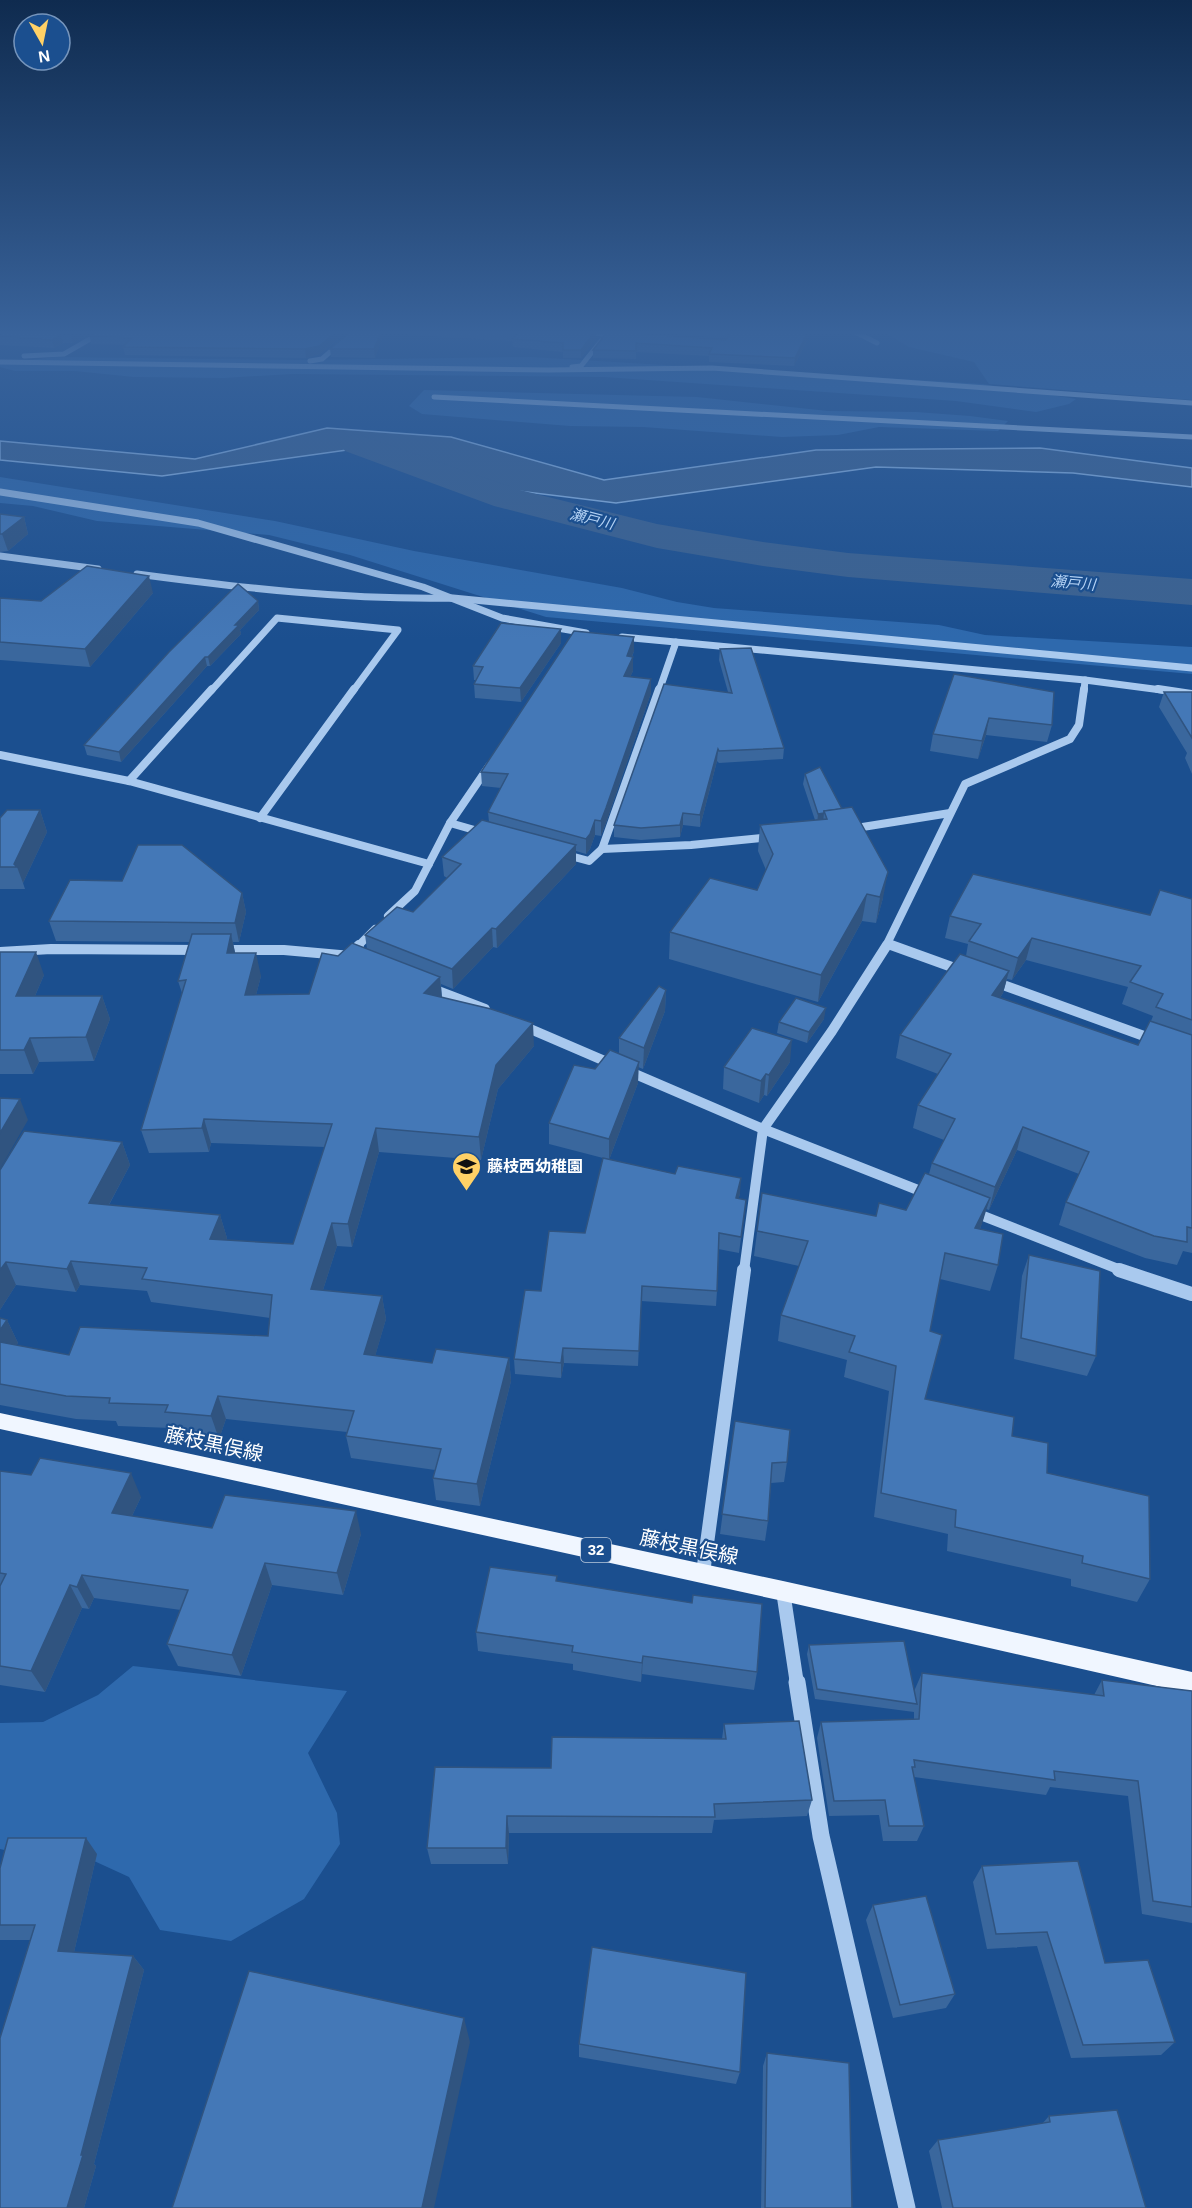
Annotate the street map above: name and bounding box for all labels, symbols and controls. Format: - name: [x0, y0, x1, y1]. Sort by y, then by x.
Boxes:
- north arrow: [12, 12, 72, 72]
- text: N: [37, 47, 51, 66]
- water label: 瀬戸川: [568, 505, 618, 533]
- water label: 瀬戸川: [1050, 572, 1098, 593]
- school or university icon: 藤枝西幼稚園: [450, 1150, 482, 1192]
- place label: 藤枝西幼稚園: [487, 1158, 583, 1175]
- street label: 藤枝黒俣線: [163, 1423, 265, 1465]
- street label: 藤枝黒俣線: [638, 1526, 740, 1568]
- road number: 32: [581, 1538, 611, 1562]

